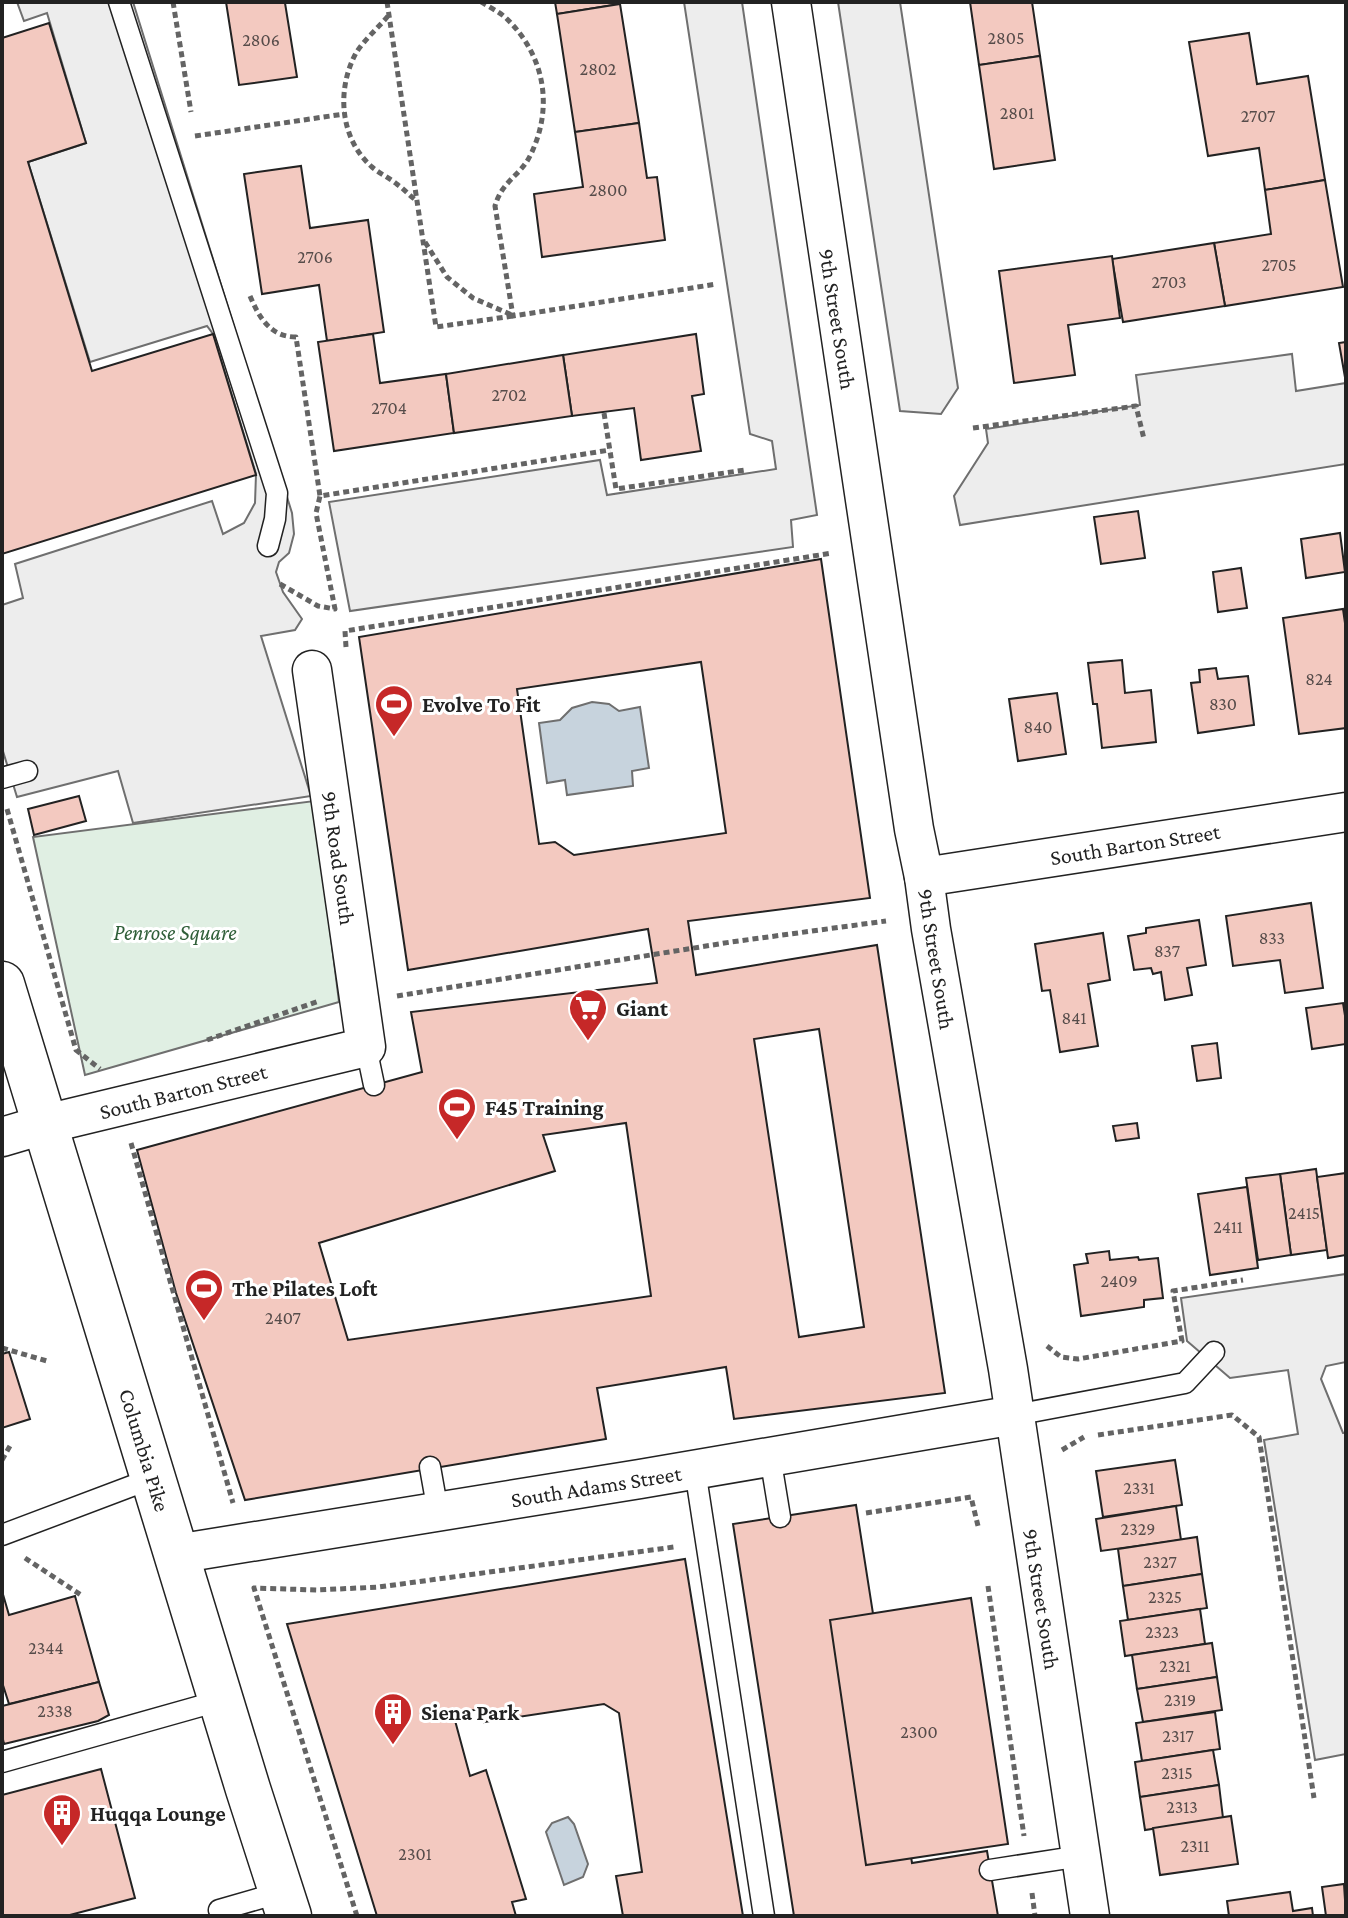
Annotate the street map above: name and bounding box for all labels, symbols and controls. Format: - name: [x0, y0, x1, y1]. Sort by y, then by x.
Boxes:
- house number: 2805: [988, 28, 1024, 48]
- house number: 2806: [242, 30, 280, 50]
- house number: 2802: [580, 59, 616, 79]
- house number: 2801: [1000, 103, 1034, 123]
- house number: 2707: [1241, 106, 1275, 126]
- house number: 2800: [589, 180, 627, 200]
- house number: 2706: [297, 247, 333, 267]
- street label: 9th Street South: [814, 247, 861, 391]
- house number: 2705: [1261, 255, 1297, 275]
- house number: 2703: [1152, 272, 1186, 292]
- house number: 2702: [492, 385, 526, 405]
- house number: 2704: [371, 398, 407, 418]
- house number: 824: [1305, 669, 1333, 689]
- sports icon: Evolve To Fit: [373, 683, 415, 738]
- place label: Evolve To Fit: [422, 692, 542, 717]
- house number: 830: [1209, 694, 1237, 714]
- house number: 840: [1023, 717, 1053, 737]
- street label: 9th Road South: [317, 789, 360, 927]
- street label: South Barton Street: [1048, 819, 1223, 870]
- street label: 9th Street South: [913, 887, 960, 1031]
- park label: Penrose Square: [113, 920, 237, 945]
- house number: 833: [1259, 928, 1285, 948]
- house number: 837: [1154, 941, 1180, 961]
- supermarket icon: Giant: [567, 987, 609, 1042]
- place label: Giant: [616, 996, 669, 1021]
- house number: 841: [1062, 1008, 1086, 1028]
- street label: South Barton Street: [97, 1058, 270, 1124]
- sports icon: F45 Training: [436, 1086, 478, 1141]
- place label: F45 Training: [485, 1095, 604, 1120]
- house number: 2415: [1288, 1203, 1320, 1223]
- house number: 2411: [1213, 1217, 1243, 1237]
- sports icon: The Pilates Loft: [183, 1267, 225, 1322]
- house number: 2409: [1100, 1271, 1138, 1291]
- place label: The Pilates Loft: [232, 1276, 378, 1301]
- house number: 2407: [265, 1308, 301, 1328]
- street label: Columbia Pike: [114, 1386, 175, 1515]
- street label: South Adams Street: [509, 1461, 684, 1512]
- house number: 2331: [1123, 1478, 1155, 1498]
- house number: 2329: [1121, 1519, 1155, 1539]
- street label: 9th Street South: [1018, 1527, 1065, 1671]
- house number: 2327: [1143, 1552, 1177, 1572]
- house number: 2325: [1148, 1587, 1182, 1607]
- house number: 2323: [1145, 1622, 1179, 1642]
- house number: 2344: [28, 1638, 64, 1658]
- house number: 2321: [1159, 1656, 1191, 1676]
- house number: 2319: [1164, 1690, 1196, 1710]
- building icon: Siena Park: [372, 1691, 414, 1746]
- place label: Siena Park: [421, 1700, 520, 1725]
- house number: 2338: [37, 1701, 73, 1721]
- house number: 2300: [900, 1722, 938, 1742]
- house number: 2317: [1162, 1726, 1194, 1746]
- house number: 2315: [1161, 1763, 1193, 1783]
- building icon: Huqqa Lounge: [41, 1792, 83, 1847]
- house number: 2313: [1166, 1797, 1198, 1817]
- place label: Huqqa Lounge: [90, 1801, 226, 1826]
- house number: 2311: [1180, 1836, 1210, 1856]
- house number: 2301: [398, 1844, 432, 1864]

